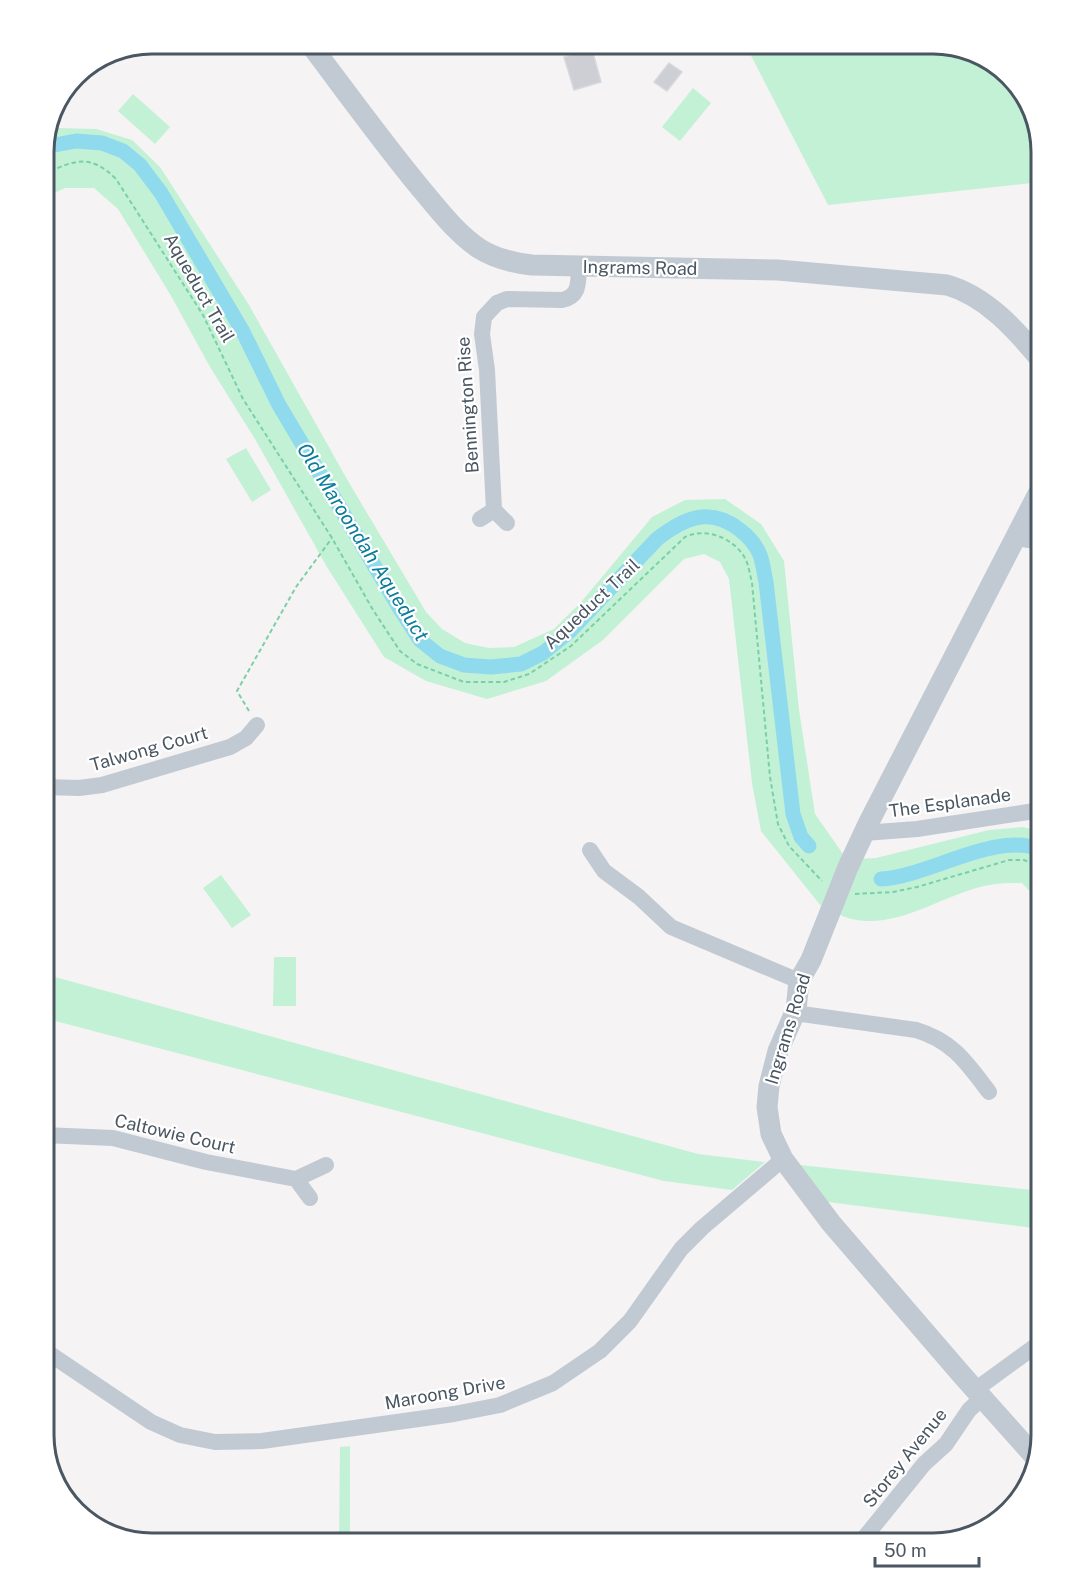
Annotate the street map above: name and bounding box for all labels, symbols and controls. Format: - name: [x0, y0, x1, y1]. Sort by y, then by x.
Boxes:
- street label: Aqueduct Trail: [160, 229, 239, 346]
- street label: Ingrams Road: [582, 256, 698, 279]
- street label: Bennington Rise: [452, 336, 483, 474]
- water label: Old Maroondah Aqueduct: [292, 438, 434, 646]
- street label: Aqueduct Trail: [540, 554, 644, 653]
- street label: Talwong Court: [88, 722, 210, 775]
- street label: The Esplanade: [888, 784, 1012, 821]
- street label: Ingrams Road: [761, 971, 814, 1087]
- street label: Caltowie Court: [113, 1109, 238, 1158]
- street label: Maroong Drive: [383, 1372, 507, 1413]
- street label: Storey Avenue: [858, 1404, 951, 1511]
- scale bar: [875, 1530, 978, 1568]
- text: 50 m: [884, 1540, 927, 1561]

